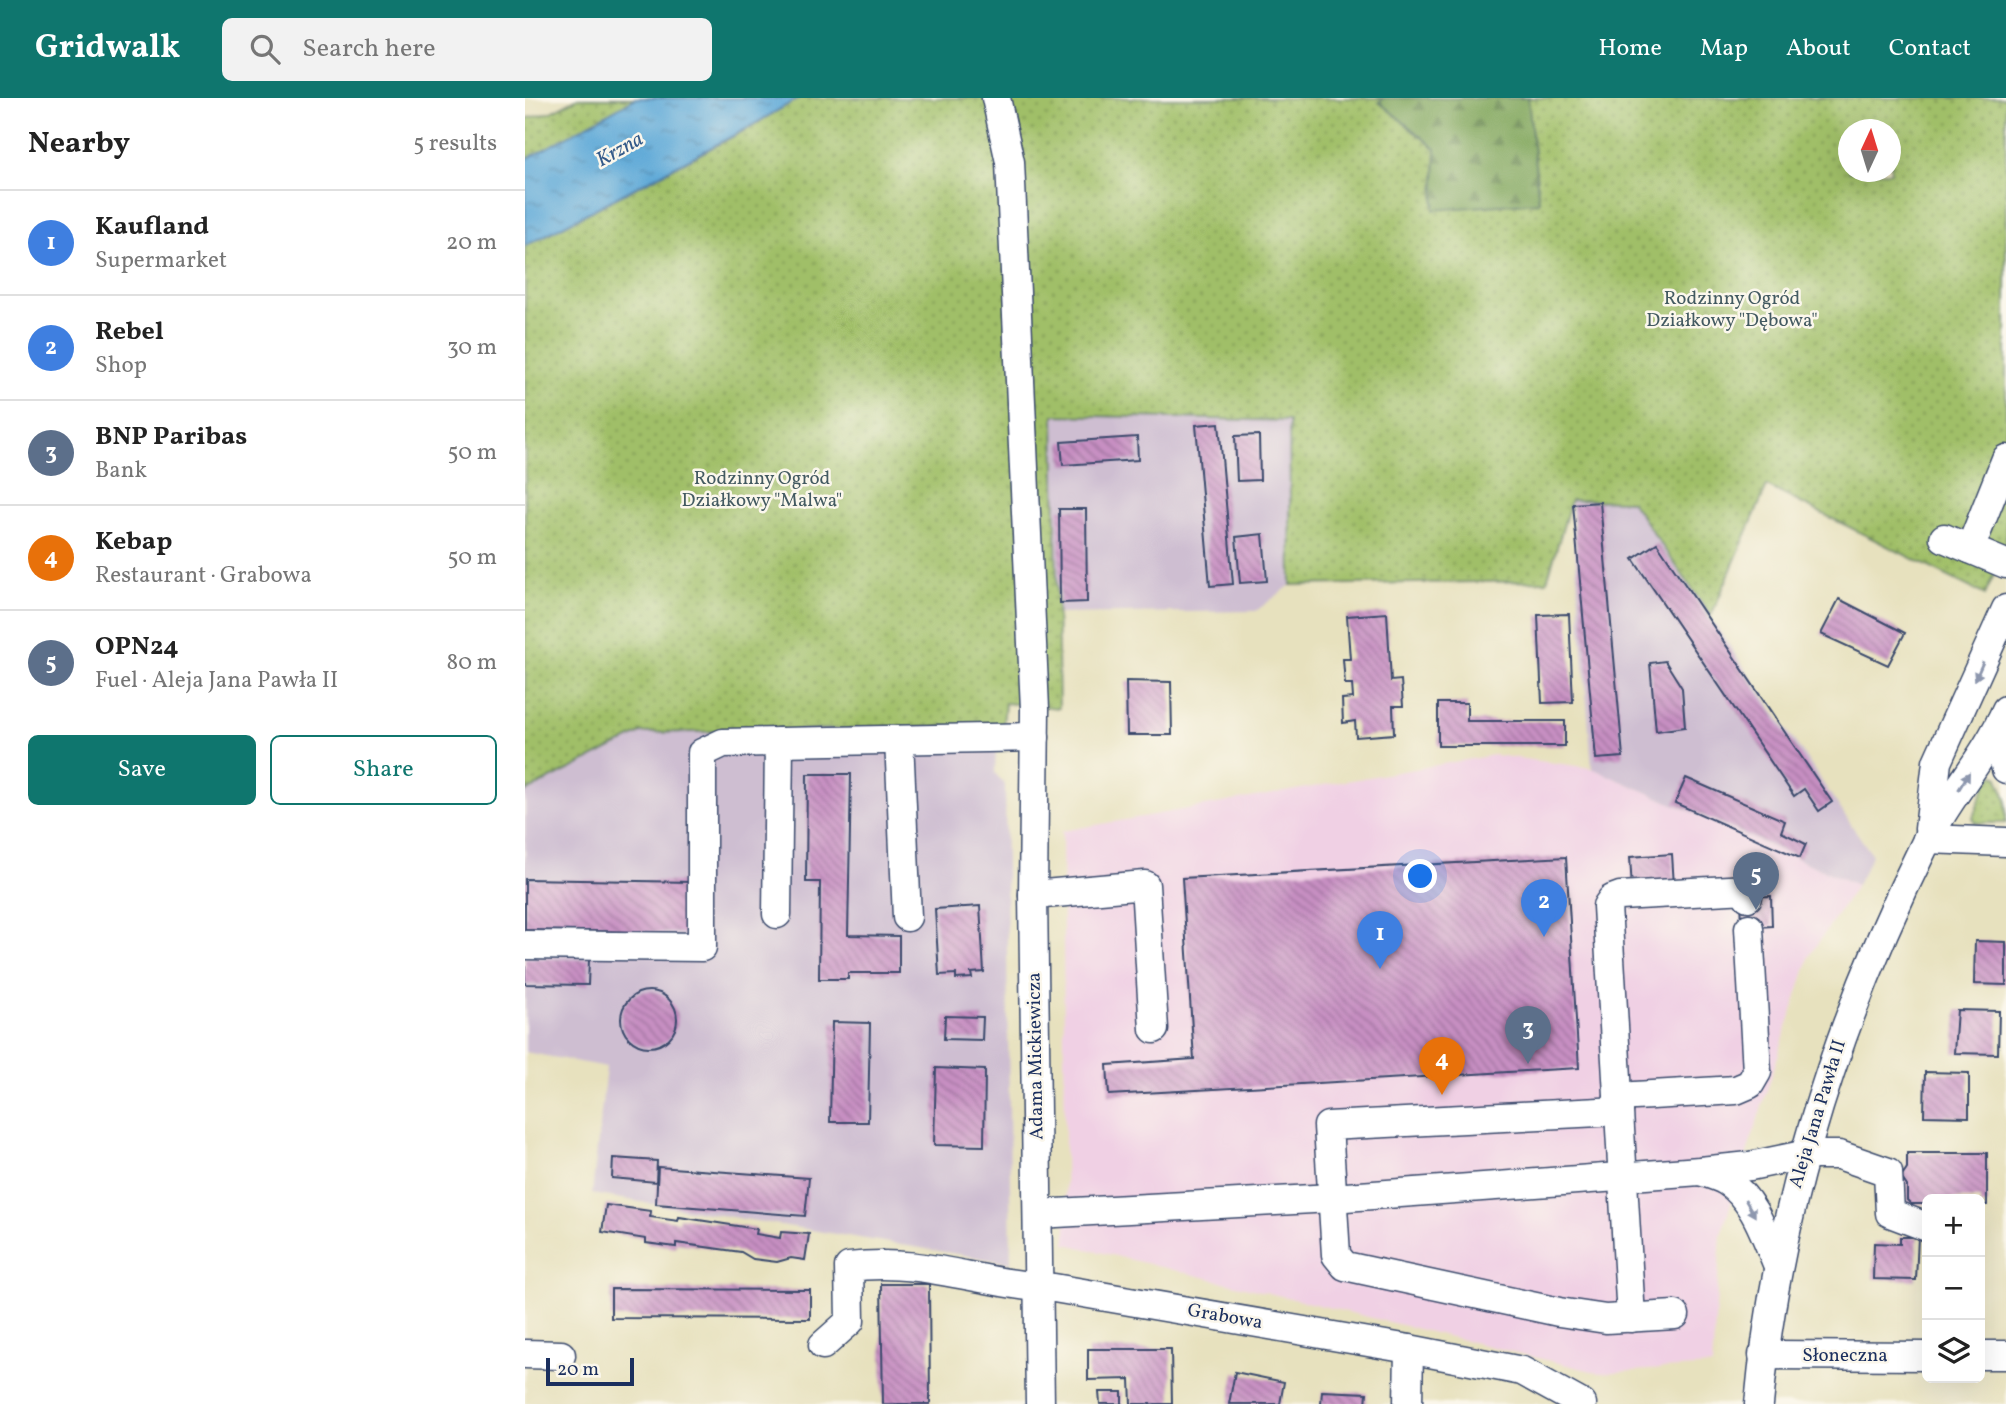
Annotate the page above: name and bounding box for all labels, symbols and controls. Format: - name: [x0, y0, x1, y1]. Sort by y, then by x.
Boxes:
- search box: [222, 18, 712, 81]
- text: Gridwalk: [35, 26, 180, 72]
- icon: search: [246, 30, 284, 68]
- text: Search here: [302, 31, 436, 67]
- text: Home: [1598, 32, 1662, 66]
- text: Map: [1700, 32, 1748, 66]
- text: About: [1786, 32, 1851, 66]
- text: Contact: [1889, 32, 1971, 66]
- north arrow: [1838, 119, 1901, 182]
- text: Nearby: [28, 123, 130, 165]
- water label: Krzna: [591, 125, 649, 175]
- text: 5 results: [413, 128, 497, 160]
- text: Kaufland: [95, 209, 209, 245]
- text: 1: [46, 227, 56, 259]
- text: 20 m: [446, 227, 497, 259]
- text: Supermarket: [95, 245, 227, 277]
- park label: Rodzinny Ogród Działkowy "Dębowa": [1646, 286, 1818, 334]
- text: Rebel: [95, 314, 164, 350]
- text: 2: [45, 332, 57, 364]
- text: 30 m: [447, 332, 497, 364]
- text: Shop: [95, 350, 147, 382]
- text: BNP Paribas: [95, 419, 247, 455]
- text: 3: [45, 437, 57, 469]
- text: 50 m: [448, 437, 497, 469]
- text: Bank: [95, 455, 147, 487]
- park label: Rodzinny Ogród Działkowy "Malwa": [682, 466, 842, 514]
- text: Kebap: [95, 524, 172, 560]
- text: 4: [44, 542, 58, 574]
- text: 50 m: [448, 542, 497, 574]
- text: Restaurant · Grabowa: [95, 560, 312, 592]
- text: OPN24: [95, 629, 179, 665]
- text: 5: [45, 647, 57, 679]
- text: 80 m: [447, 647, 497, 679]
- one-way arrow: [1973, 661, 1984, 682]
- text: Fuel · Aleja Jana Pawła II: [95, 665, 338, 697]
- button: Save: [28, 735, 256, 805]
- button: Share: [270, 735, 497, 805]
- one-way arrow: [1957, 771, 1970, 791]
- pin: 5: [1733, 852, 1779, 910]
- your location: [1403, 859, 1437, 893]
- pin: 2: [1521, 879, 1567, 937]
- pin: 1: [1357, 911, 1403, 969]
- street label: Adama Mickiewicza: [1022, 972, 1050, 1140]
- pin: 3: [1505, 1006, 1551, 1064]
- pin: 4: [1419, 1037, 1465, 1095]
- street label: Aleja Jana Pawła II: [1783, 1037, 1853, 1191]
- map controls: [1922, 1194, 1985, 1383]
- button: +: [1922, 1194, 1985, 1257]
- one-way arrow: [1744, 1198, 1756, 1218]
- button: −: [1922, 1257, 1985, 1320]
- street label: Grabowa: [1185, 1298, 1265, 1336]
- button: layers: [1922, 1320, 1985, 1383]
- street label: Słoneczna: [1802, 1343, 1888, 1369]
- scale bar: [546, 1355, 633, 1387]
- text: 20 m: [557, 1357, 599, 1383]

